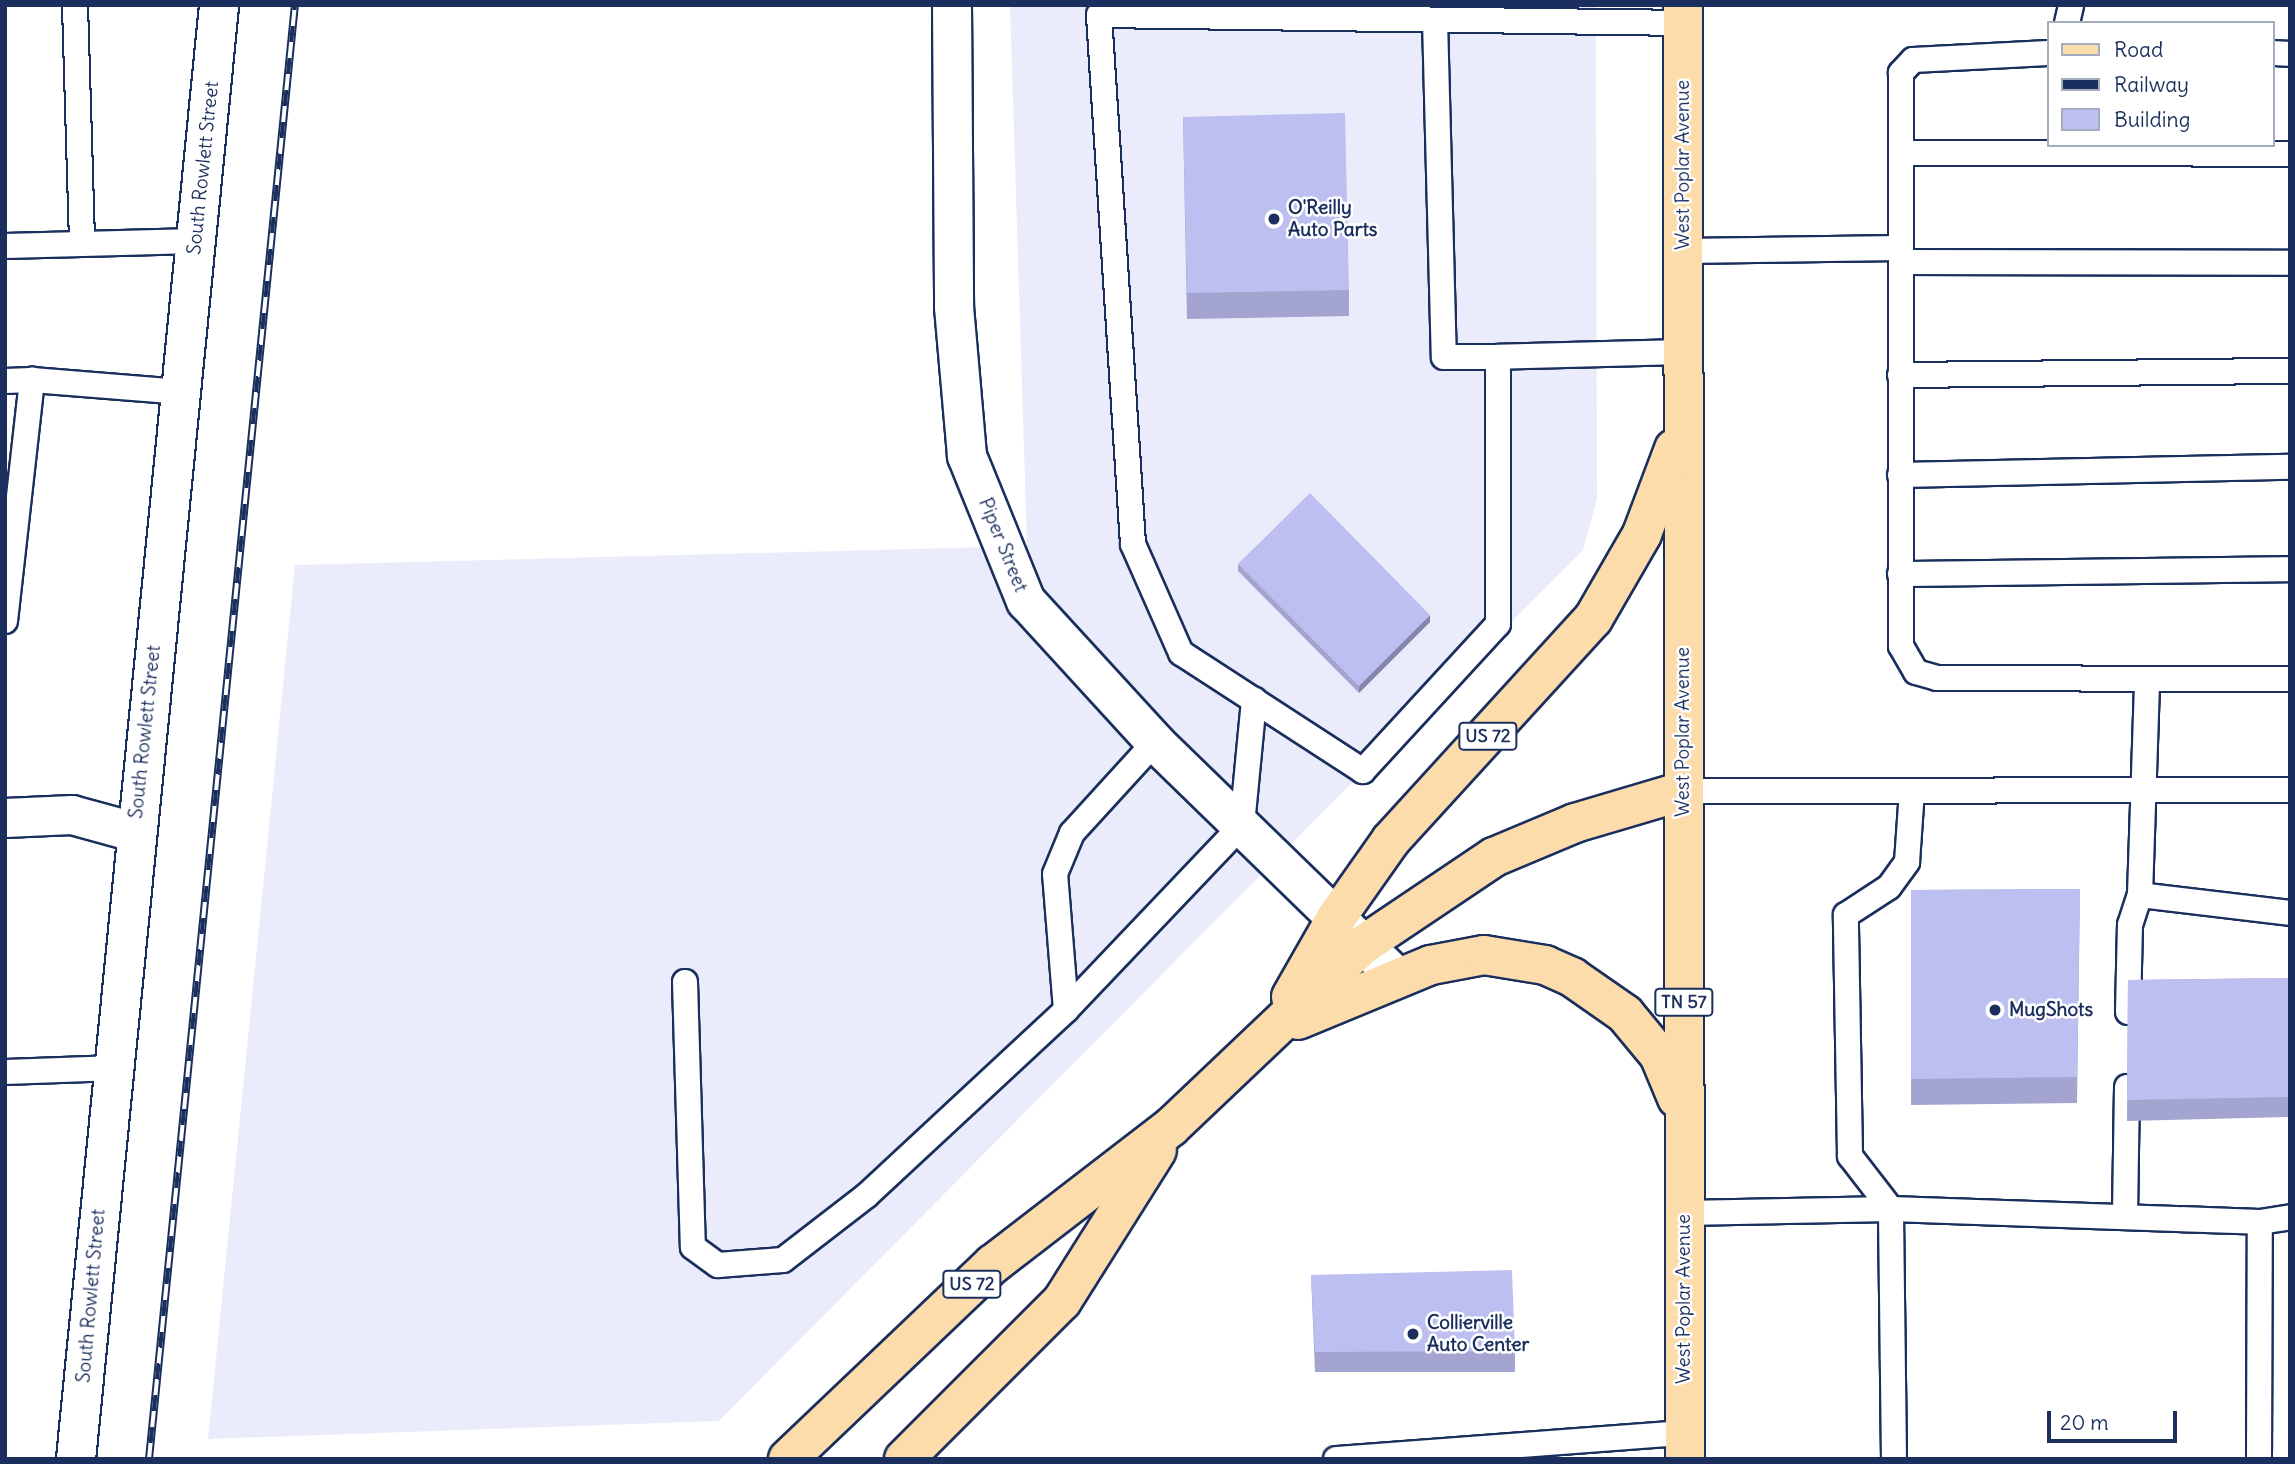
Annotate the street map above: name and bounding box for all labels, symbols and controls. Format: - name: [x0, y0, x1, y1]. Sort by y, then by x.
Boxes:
- legend: [2046, 21, 2274, 147]
- text: Road: [2114, 36, 2163, 63]
- text: Railway: [2114, 71, 2189, 98]
- street label: South Rowlett Street: [183, 80, 223, 256]
- street label: West Poplar Avenue: [1672, 80, 1694, 250]
- text: Building: [2114, 106, 2190, 133]
- place label: O'Reilly Auto Parts: [1288, 197, 1378, 241]
- marker: O'Reilly Auto Parts: [1266, 211, 1282, 227]
- street label: Piper Street: [974, 494, 1032, 596]
- street label: South Rowlett Street: [125, 644, 165, 820]
- street label: West Poplar Avenue: [1672, 647, 1694, 817]
- road number: US 72: [1458, 722, 1518, 750]
- road number: TN 57: [1654, 987, 1714, 1016]
- place label: MugShots: [2009, 999, 2093, 1021]
- marker: MugShots: [1987, 1002, 2003, 1018]
- street label: South Rowlett Street: [72, 1208, 110, 1384]
- street label: West Poplar Avenue: [1673, 1214, 1695, 1384]
- road number: US 72: [942, 1269, 1002, 1298]
- place label: Collierville Auto Center: [1427, 1312, 1529, 1356]
- marker: Collierville Auto Center: [1405, 1326, 1421, 1342]
- scale bar: [2050, 1398, 2180, 1442]
- text: 20 m: [2060, 1409, 2109, 1436]

